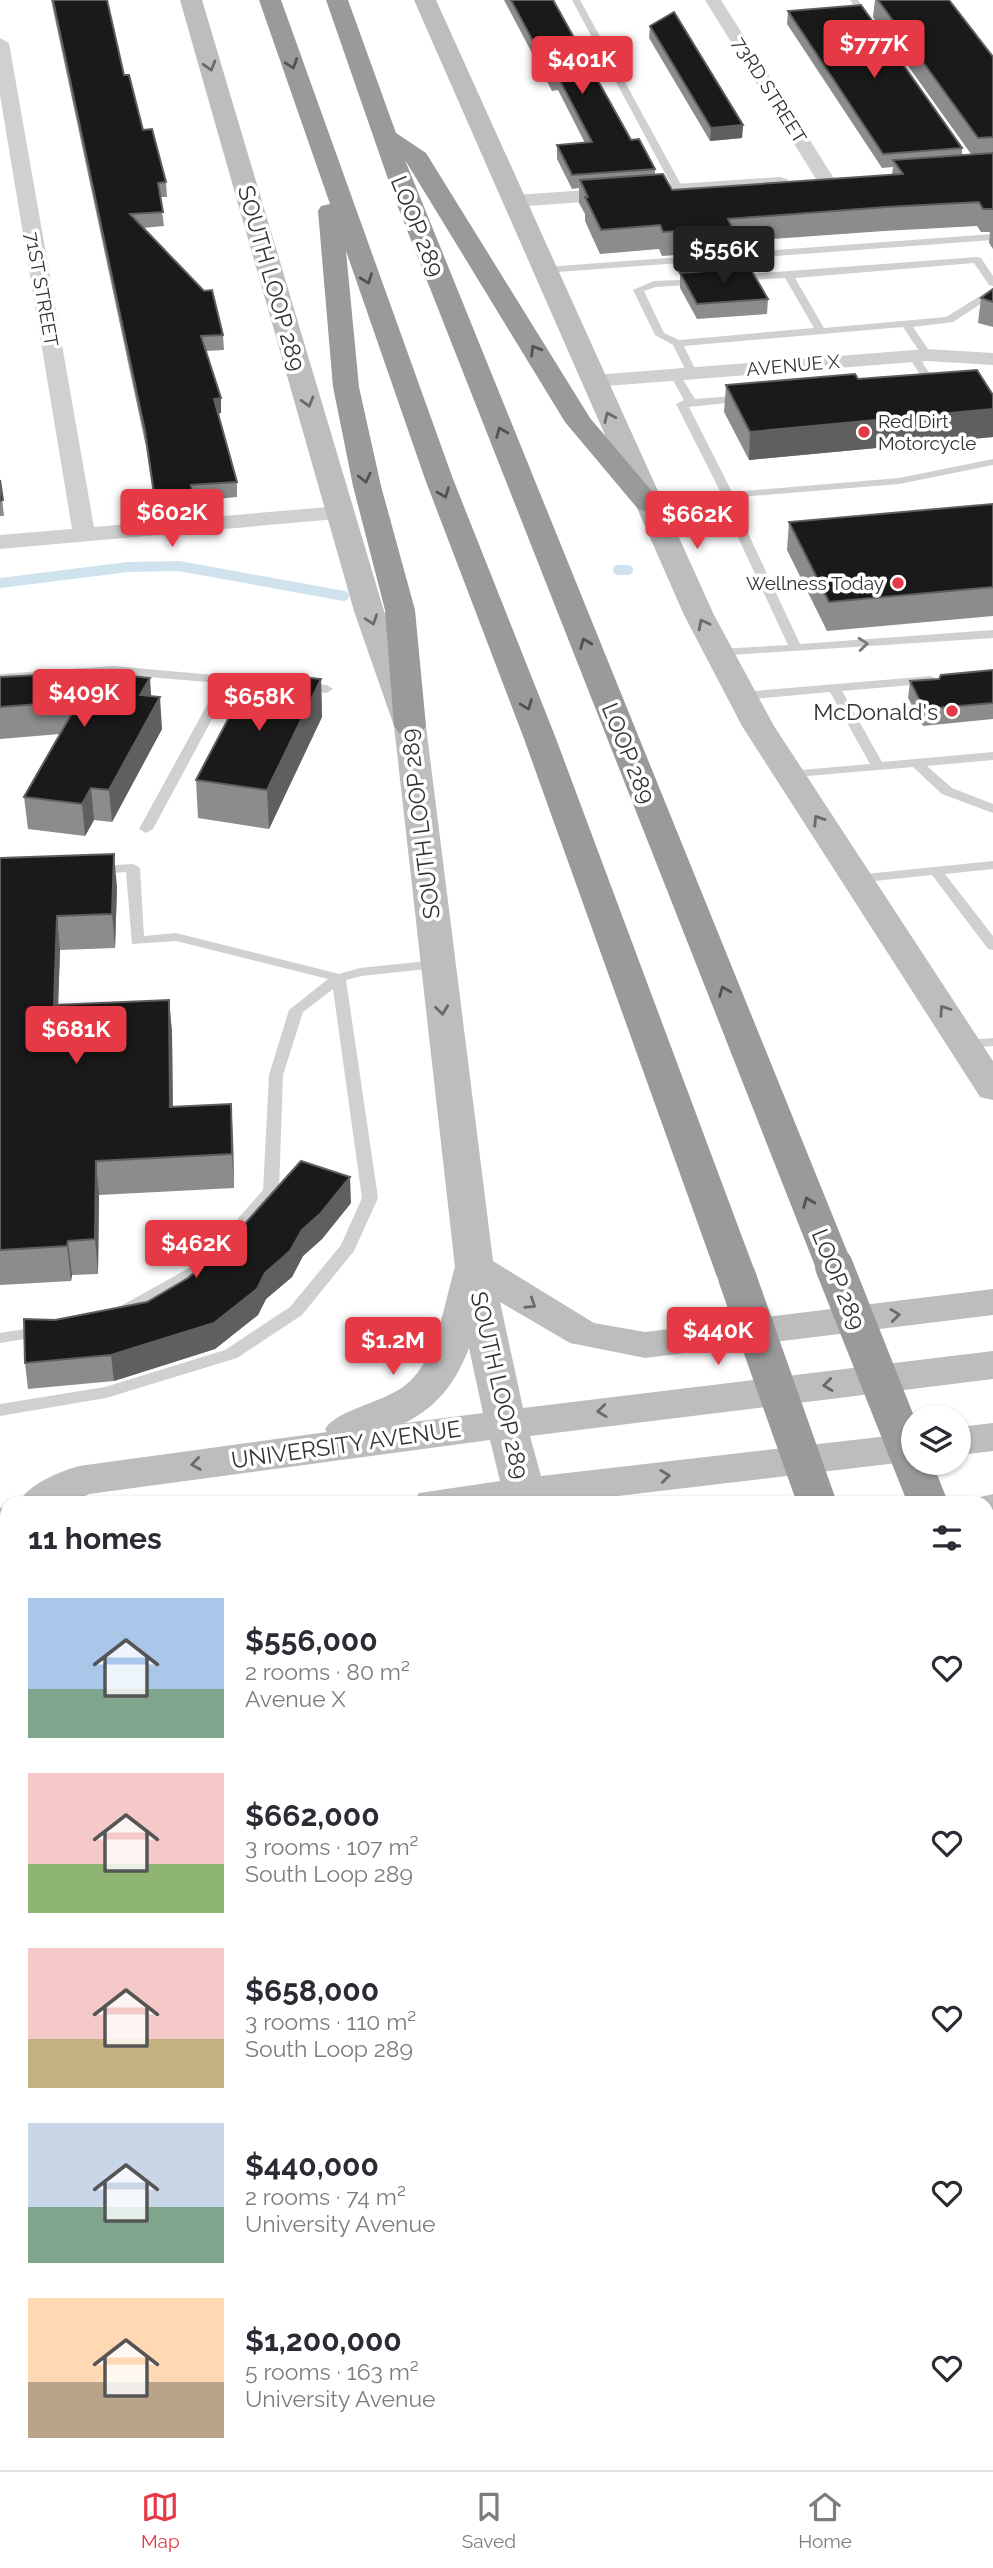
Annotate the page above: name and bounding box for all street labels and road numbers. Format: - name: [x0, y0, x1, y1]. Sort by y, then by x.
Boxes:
- street label: 73RD STREET: [729, 33, 812, 148]
- street label: LOOP 289: [386, 172, 450, 280]
- street label: SOUTH LOOP 289: [233, 182, 311, 374]
- street label: 71ST STREET: [21, 230, 63, 348]
- street label: AVENUE X: [746, 350, 840, 380]
- street label: LOOP 289: [597, 699, 661, 807]
- street label: SOUTH LOOP 289: [395, 727, 445, 921]
- street label: LOOP 289: [807, 1225, 871, 1333]
- street label: SOUTH LOOP 289: [465, 1289, 535, 1481]
- street label: UNIVERSITY AVENUE: [230, 1415, 462, 1473]

